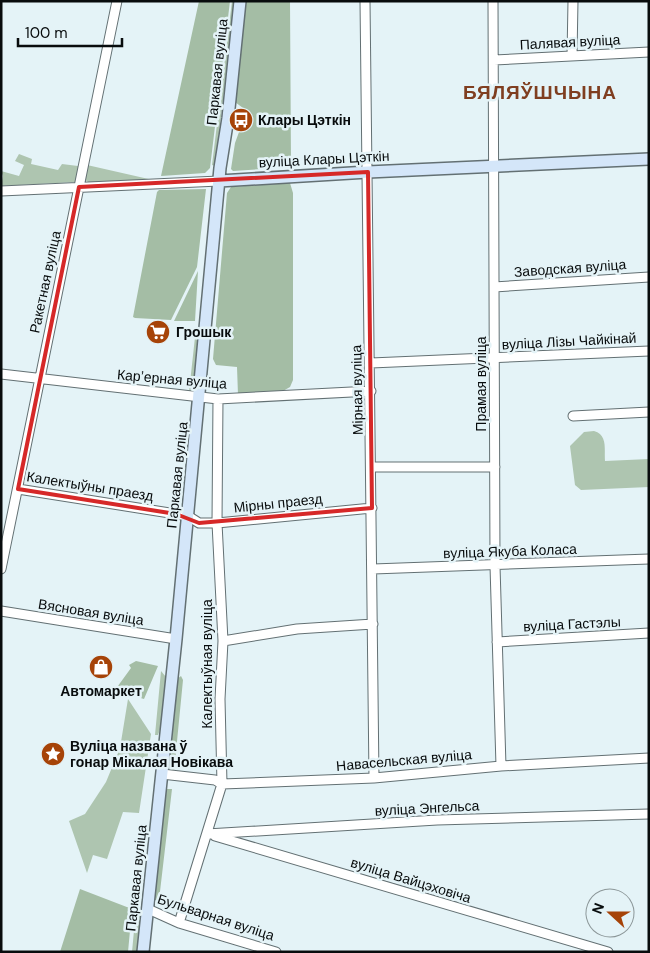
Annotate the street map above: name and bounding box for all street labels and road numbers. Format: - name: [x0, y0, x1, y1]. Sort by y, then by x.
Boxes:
- street label: Паркавая вуліца: [202, 18, 232, 126]
- street label: Палявая вуліца: [519, 30, 621, 54]
- street label: вуліца Клары Цэткін: [258, 147, 390, 171]
- street label: Ракетная вуліца: [25, 229, 65, 335]
- street label: Заводская вуліца: [513, 255, 627, 281]
- street label: вуліца Лізы Чайкінай: [501, 328, 637, 354]
- street label: Прамая вуліца: [472, 336, 490, 432]
- street label: Мірная вуліца: [347, 344, 367, 435]
- street label: Карʼерная вуліца: [116, 365, 228, 393]
- street label: Паркавая вуліца: [162, 421, 192, 529]
- street label: Калектыўны праезд: [25, 467, 155, 505]
- street label: Мірны праезд: [233, 489, 323, 517]
- street label: вуліца Якуба Коласа: [443, 540, 577, 562]
- street label: Вясновая вуліца: [37, 595, 145, 629]
- street label: Калектыўная вуліца: [198, 599, 216, 729]
- street label: вуліца Гастэлы: [523, 612, 621, 636]
- street label: Навасельская вуліца: [335, 745, 473, 775]
- street label: вуліца Энгельса: [374, 796, 480, 820]
- street label: Паркавая вуліца: [121, 824, 151, 932]
- street label: вуліца Вайцэховіча: [349, 853, 474, 907]
- street label: Бульварная вуліца: [155, 890, 277, 944]

